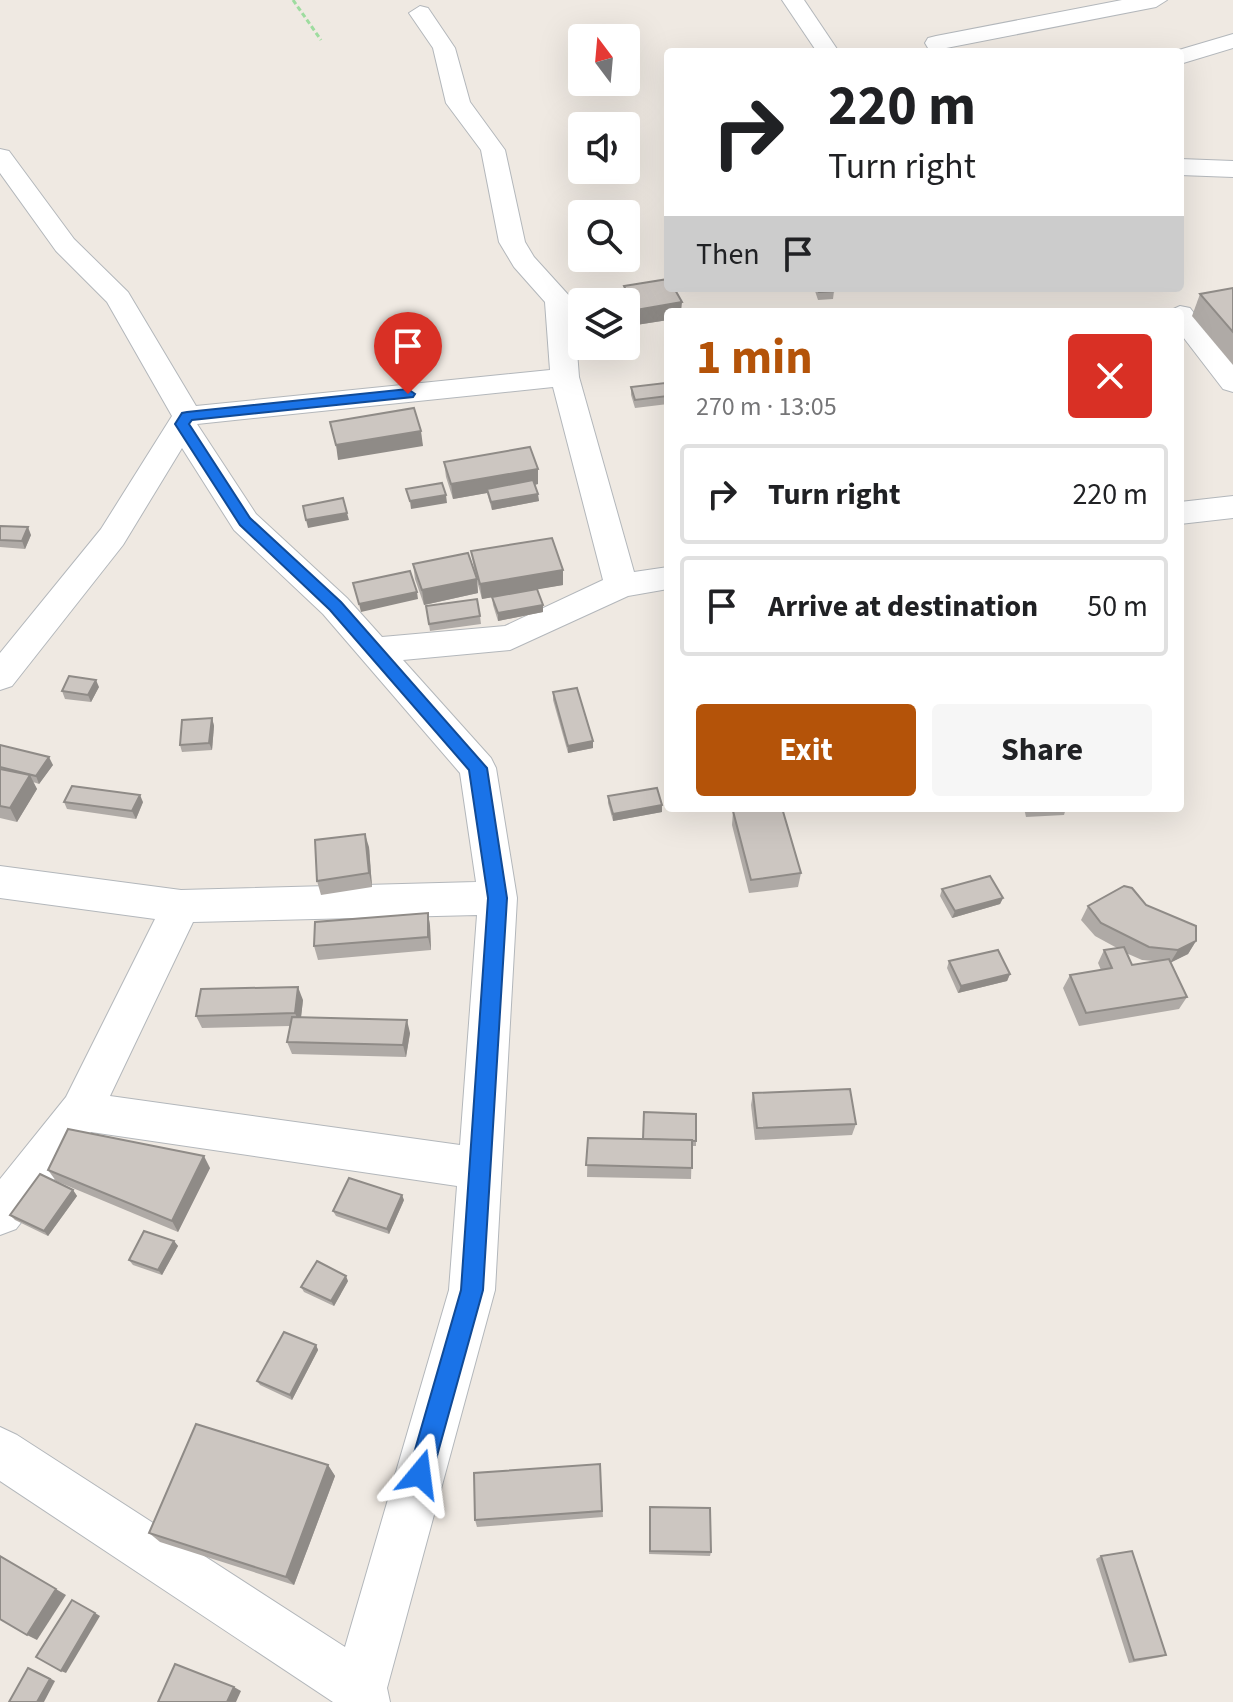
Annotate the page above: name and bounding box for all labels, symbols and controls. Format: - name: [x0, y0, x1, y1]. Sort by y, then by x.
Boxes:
- north arrow: [568, 24, 640, 96]
- map controls: [568, 24, 640, 360]
- text: 220 m: [828, 67, 976, 146]
- icon: right: [696, 80, 800, 184]
- button: sound: [568, 112, 640, 184]
- text: Turn right: [828, 141, 976, 192]
- button: search: [568, 200, 640, 272]
- icon: arrive: [776, 232, 820, 276]
- text: Then: [696, 233, 760, 276]
- button: layers: [568, 288, 640, 360]
- pin: [374, 312, 442, 394]
- icon: arrive: [386, 324, 430, 368]
- text: 1 min: [696, 324, 813, 392]
- button: close: [1068, 334, 1152, 418]
- text: 270 m · 13:05: [696, 388, 837, 425]
- icon: right: [700, 472, 744, 516]
- text: Turn right: [768, 473, 900, 516]
- text: 220 m: [1072, 473, 1148, 516]
- icon: arrive: [700, 584, 744, 628]
- text: Arrive at destination: [768, 585, 1038, 628]
- text: 50 m: [1087, 585, 1148, 628]
- button: Exit: [696, 704, 916, 796]
- button: Share: [932, 704, 1152, 796]
- position arrow: [378, 1432, 462, 1516]

